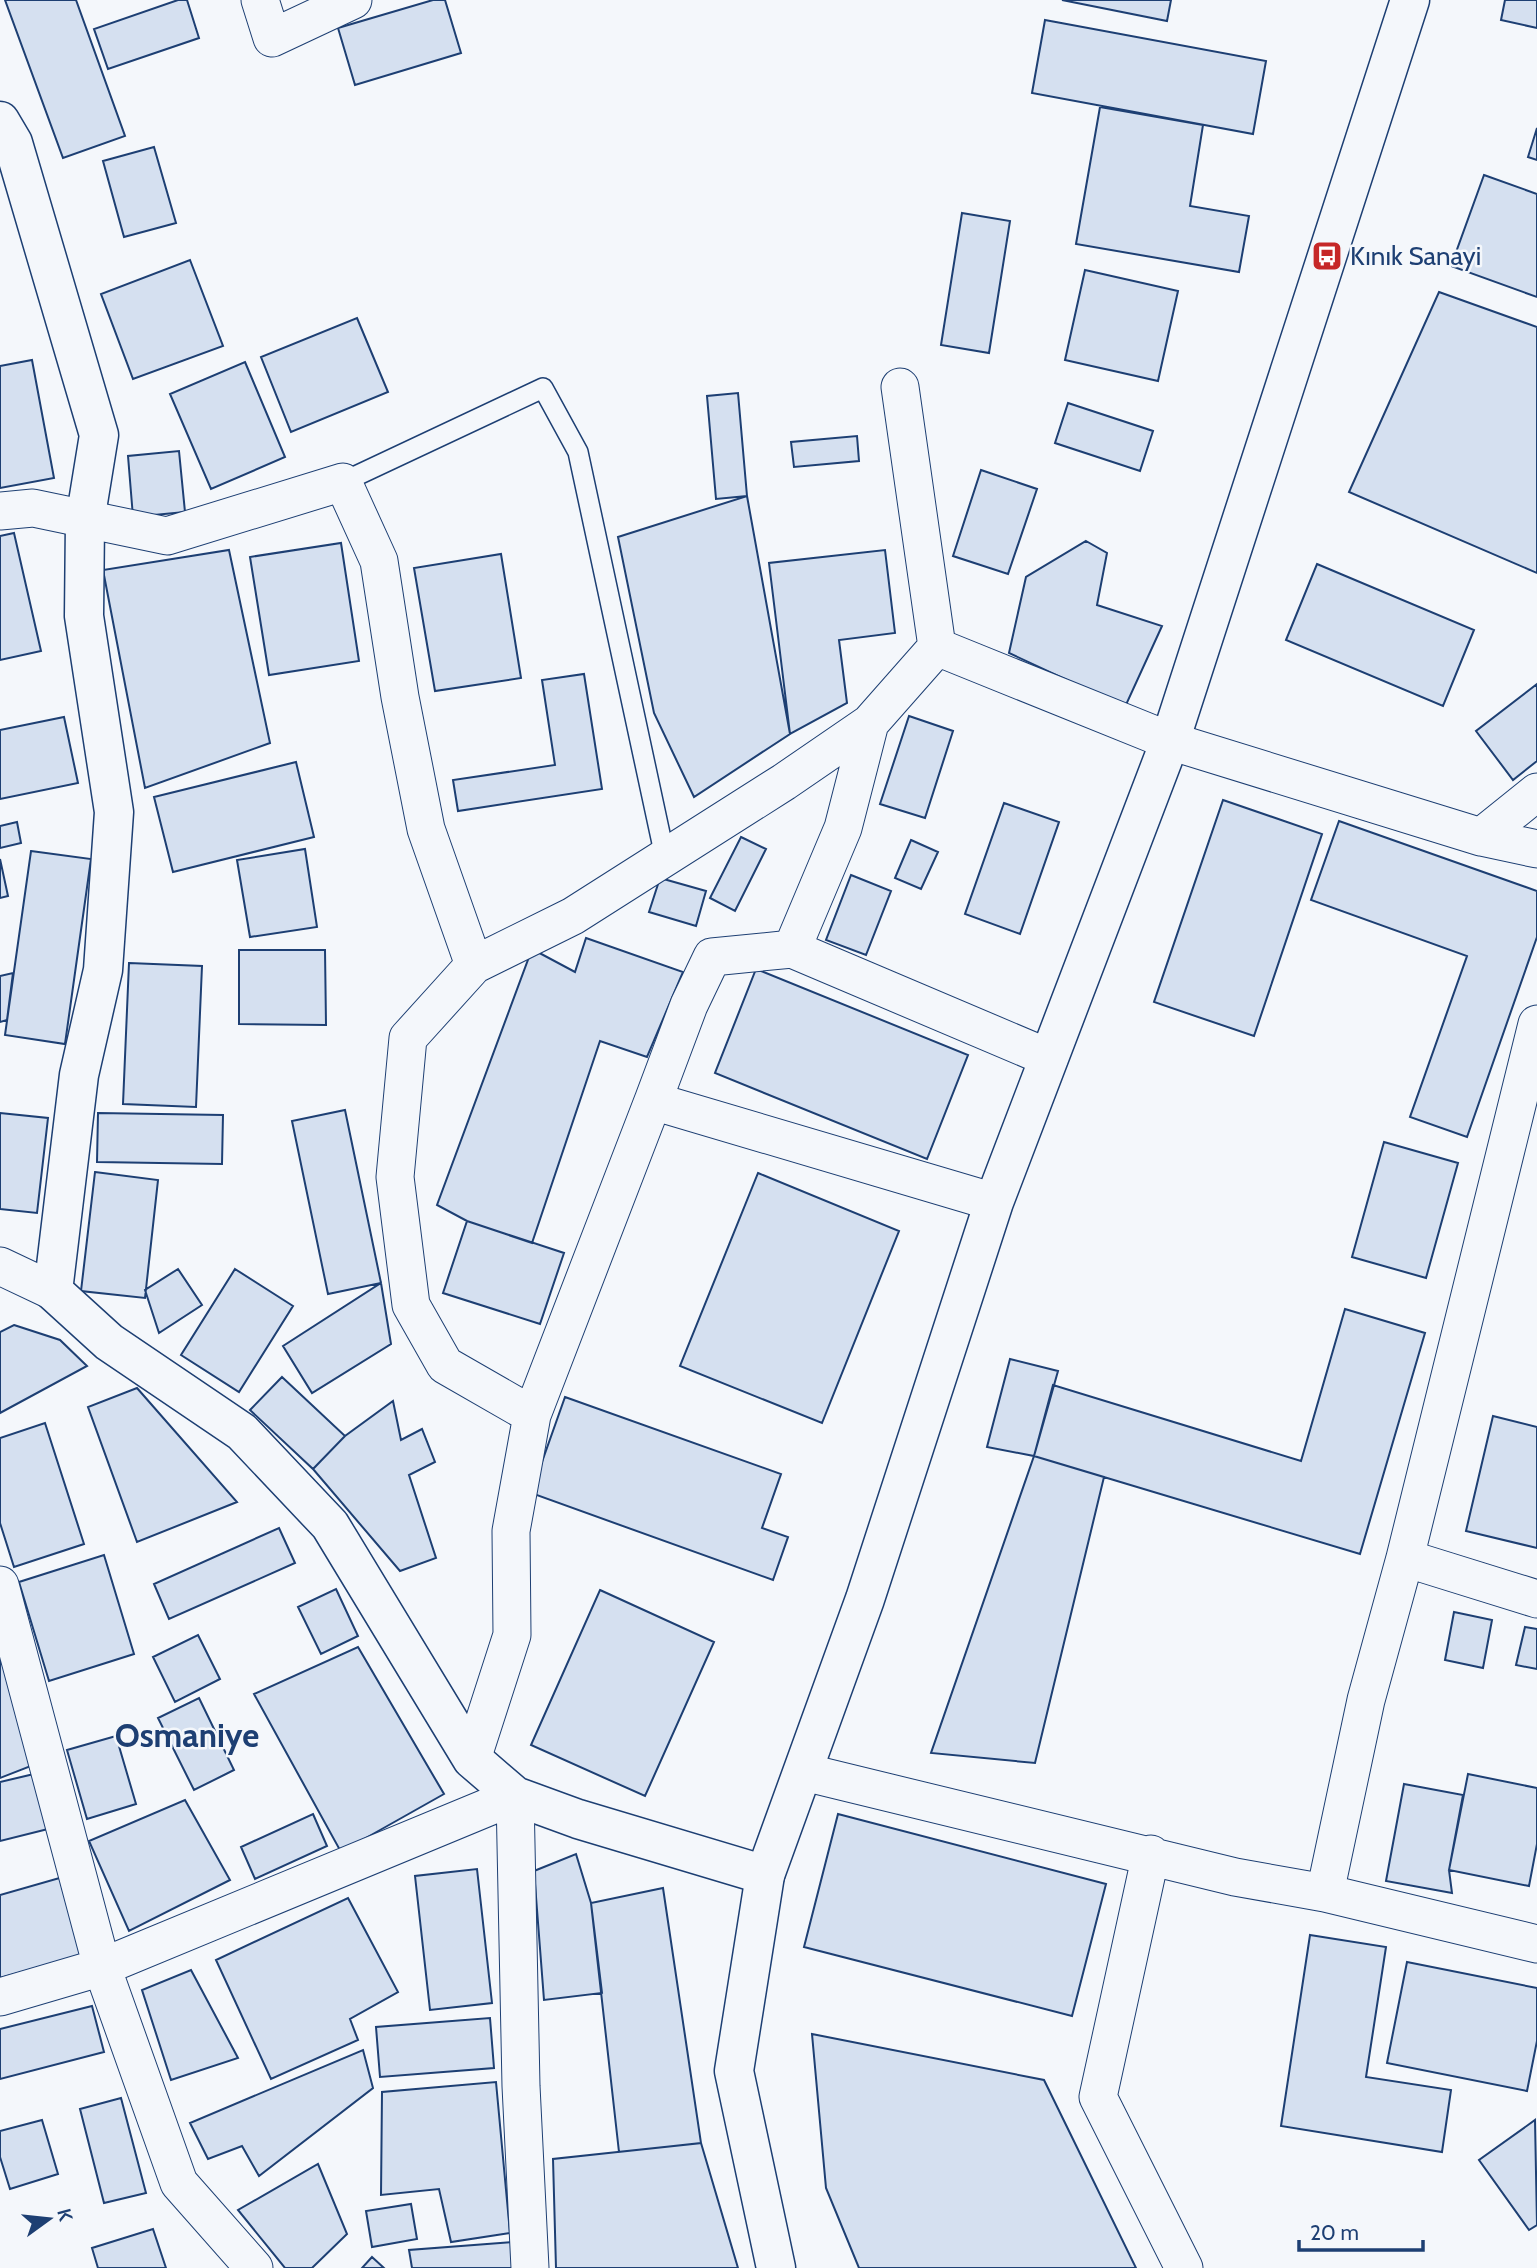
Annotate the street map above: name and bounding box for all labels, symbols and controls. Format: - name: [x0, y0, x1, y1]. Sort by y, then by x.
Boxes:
- bus stop icon: Kınık Sanayi: [1310, 239, 1344, 273]
- place label: Kınık Sanayi: [1350, 240, 1481, 272]
- district label: Osmaniye: [115, 1715, 259, 1755]
- north arrow: [14, 2184, 84, 2254]
- text: K: [52, 2206, 78, 2224]
- scale bar: [1299, 2208, 1423, 2252]
- text: 20 m: [1310, 2220, 1359, 2245]

